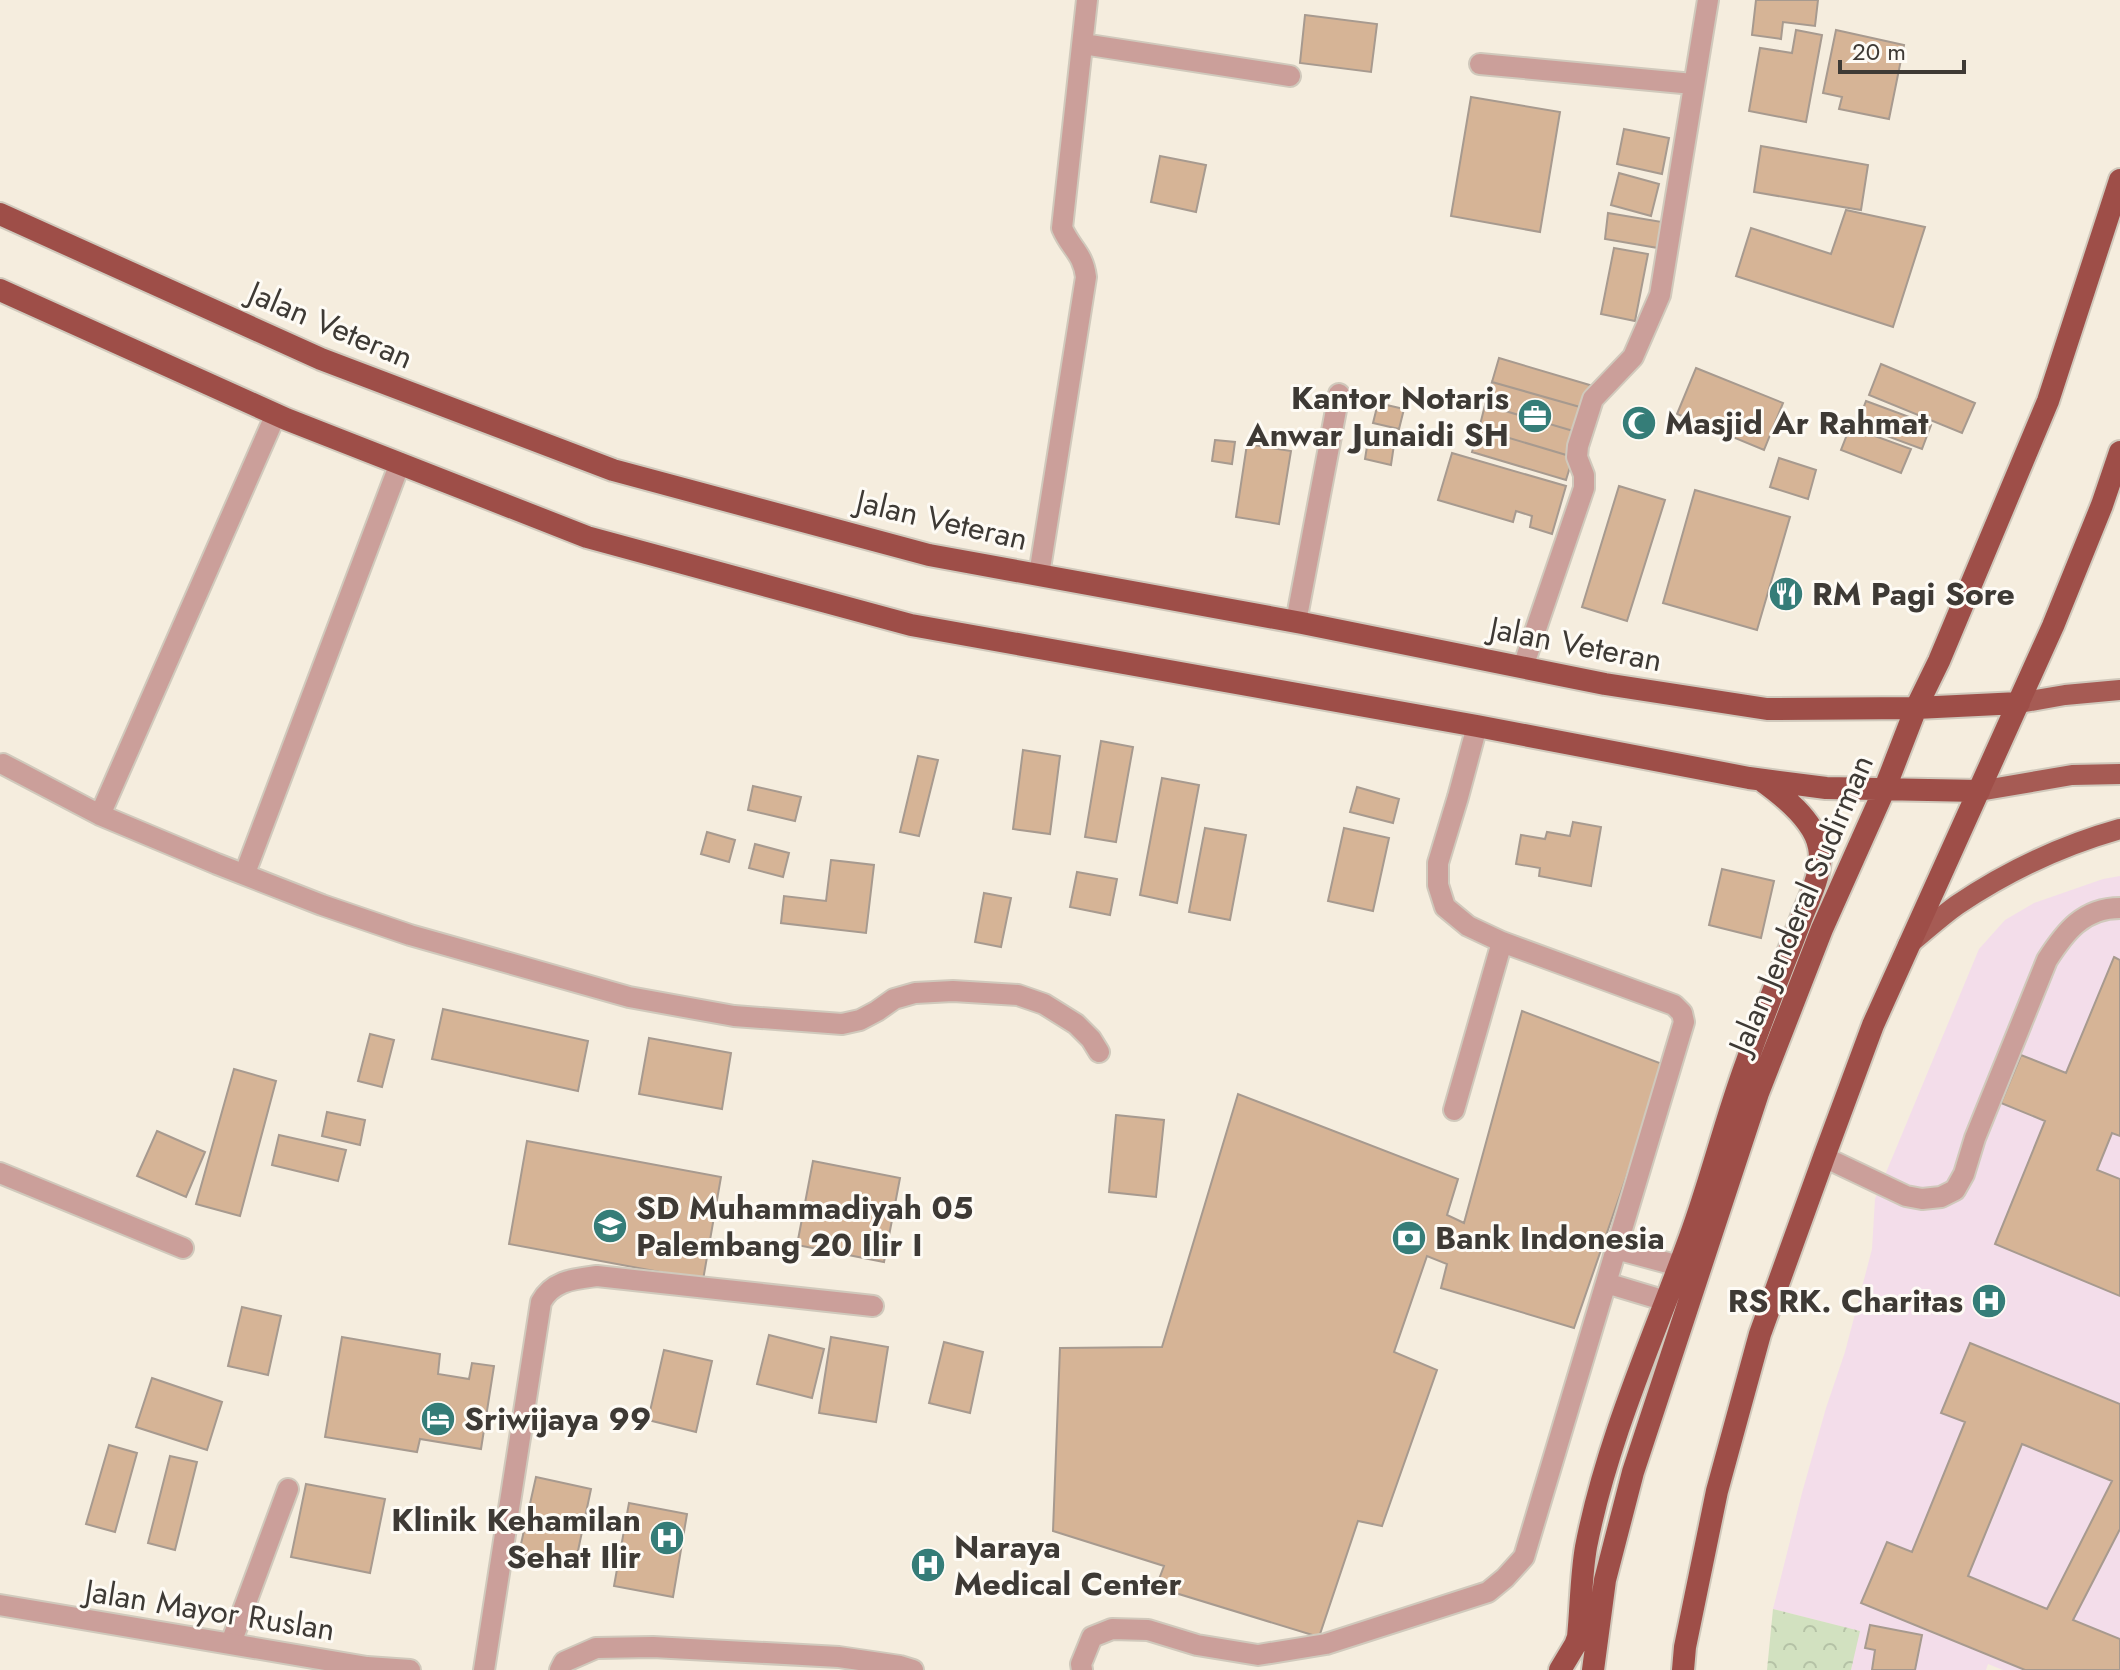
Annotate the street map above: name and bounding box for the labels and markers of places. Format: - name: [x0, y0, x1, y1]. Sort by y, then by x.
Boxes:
- place label: Kantor Notaris Anwar Junaidi SH: [1245, 375, 1509, 458]
- office icon: Kantor Notaris Anwar Junaidi SH: [1516, 397, 1554, 435]
- place label: Masjid Ar Rahmat: [1665, 400, 1929, 446]
- mosque icon: Masjid Ar Rahmat: [1620, 404, 1658, 442]
- place label: RM Pagi Sore: [1812, 571, 2015, 617]
- restaurant icon: RM Pagi Sore: [1767, 575, 1805, 613]
- place label: SD Muhammadiyah 05 Palembang 20 Ilir I: [636, 1185, 973, 1268]
- school or university icon: SD Muhammadiyah 05 Palembang 20 Ilir I: [591, 1207, 629, 1245]
- place label: Bank Indonesia: [1435, 1215, 1665, 1261]
- bank icon: Bank Indonesia: [1390, 1219, 1428, 1257]
- place label: RS RK. Charitas: [1728, 1278, 1963, 1324]
- hospital icon: RS RK. Charitas: [1970, 1282, 2008, 1320]
- place label: Sriwijaya 99: [464, 1396, 651, 1442]
- hotel icon: Sriwijaya 99: [419, 1400, 457, 1438]
- place label: Klinik Kehamilan Sehat Ilir: [391, 1497, 641, 1580]
- hospital icon: Klinik Kehamilan Sehat Ilir: [648, 1519, 686, 1557]
- place label: Naraya Medical Center: [954, 1524, 1182, 1607]
- hospital icon: Naraya Medical Center: [909, 1546, 947, 1584]

